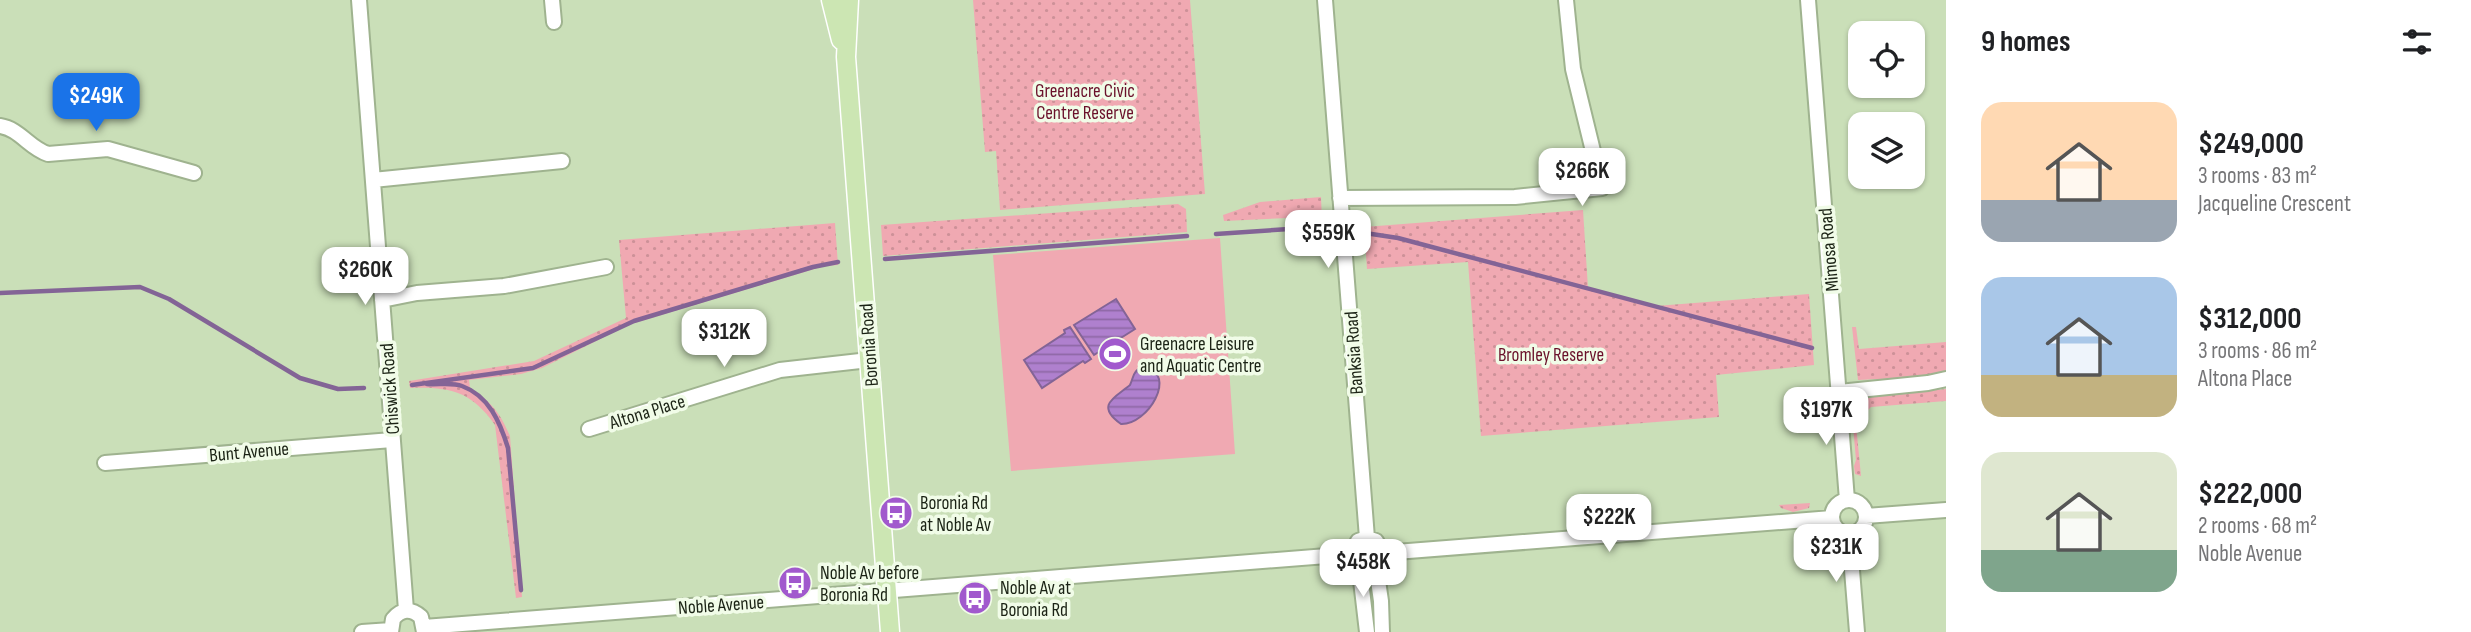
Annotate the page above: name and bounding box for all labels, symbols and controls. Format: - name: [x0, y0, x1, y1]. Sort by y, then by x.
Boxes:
- map controls: [1848, 21, 1925, 189]
- button: locate: [1848, 21, 1925, 98]
- icon: filters: [2398, 23, 2436, 61]
- text: 9 homes: [1981, 24, 2071, 60]
- pin: $249K: [47, 74, 145, 133]
- park label: Greenacre Civic Centre Reserve: [1035, 80, 1135, 125]
- text: $249K: [69, 82, 123, 110]
- button: layers: [1848, 112, 1925, 189]
- text: $249,000: [2198, 126, 2304, 162]
- icon: home: [2037, 130, 2121, 214]
- pin: $266K: [1533, 148, 1631, 208]
- text: $266K: [1555, 157, 1609, 185]
- text: 3 rooms · 83 m²: [2198, 162, 2317, 190]
- text: Jacqueline Crescent: [2198, 190, 2351, 218]
- street label: Mimosa Road: [1814, 207, 1845, 293]
- pin: $559K: [1279, 210, 1377, 270]
- text: $559K: [1301, 219, 1355, 247]
- pin: $260K: [316, 247, 414, 307]
- text: $260K: [338, 256, 392, 284]
- text: $312,000: [2198, 301, 2302, 337]
- street label: Boronia Road: [855, 303, 884, 387]
- icon: home: [2037, 305, 2121, 389]
- pin: $312K: [675, 310, 773, 369]
- street label: Banksia Road: [1340, 311, 1369, 395]
- text: $312K: [698, 318, 750, 346]
- place label: Greenacre Leisure and Aquatic Centre: [1140, 333, 1261, 378]
- sports icon: Greenacre Leisure and Aquatic Centre: [1096, 335, 1134, 373]
- text: 3 rooms · 86 m²: [2198, 337, 2317, 365]
- street label: Chiswick Road: [376, 342, 405, 435]
- park label: Bromley Reserve: [1498, 344, 1604, 367]
- text: Altona Place: [2198, 365, 2292, 393]
- pin: $197K: [1777, 388, 1875, 447]
- street label: Altona Place: [606, 390, 688, 435]
- text: $197K: [1799, 396, 1853, 424]
- street label: Bunt Avenue: [208, 438, 290, 467]
- text: $222,000: [2198, 476, 2302, 512]
- icon: home: [2037, 480, 2121, 564]
- place label: Boronia Rd at Noble Av: [920, 492, 991, 537]
- bus stop icon: Boronia Rd at Noble Av: [877, 494, 915, 532]
- pin: $222K: [1560, 494, 1658, 554]
- text: $222K: [1582, 503, 1636, 531]
- text: 2 rooms · 68 m²: [2198, 512, 2317, 540]
- pin: $231K: [1787, 524, 1885, 584]
- text: $231K: [1810, 533, 1862, 561]
- pin: $458K: [1314, 540, 1412, 599]
- text: Noble Avenue: [2198, 540, 2302, 568]
- text: $458K: [1336, 548, 1390, 576]
- place label: Noble Av before Boronia Rd: [820, 562, 919, 607]
- bus stop icon: Noble Av before Boronia Rd: [776, 564, 814, 602]
- place label: Noble Av at Boronia Rd: [1000, 577, 1071, 622]
- bus stop icon: Noble Av at Boronia Rd: [956, 579, 994, 617]
- street label: Noble Avenue: [677, 591, 765, 620]

